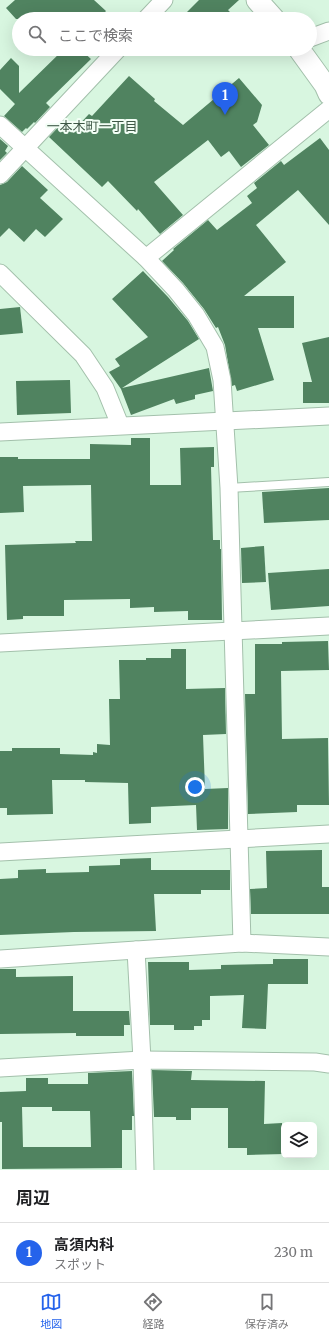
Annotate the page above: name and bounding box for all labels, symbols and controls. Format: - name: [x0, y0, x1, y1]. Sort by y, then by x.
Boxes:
- search box: [12, 12, 317, 56]
- icon: search: [26, 23, 48, 45]
- text: ここで検索: [58, 26, 133, 45]
- pin: 1: [212, 82, 238, 115]
- district label: 一本木町一丁目: [46, 118, 138, 135]
- your location: [185, 777, 205, 797]
- map controls: [281, 1122, 317, 1158]
- button: layers: [281, 1122, 317, 1158]
- text: 周辺: [16, 1187, 50, 1209]
- text: 高須内科: [54, 1235, 114, 1254]
- text: 1: [26, 1244, 32, 1261]
- text: 230 m: [274, 1244, 313, 1261]
- text: スポット: [54, 1256, 106, 1273]
- tab: 地図: [40, 1291, 62, 1331]
- tab: 経路: [142, 1291, 164, 1331]
- tab: 保存済み: [245, 1291, 289, 1331]

